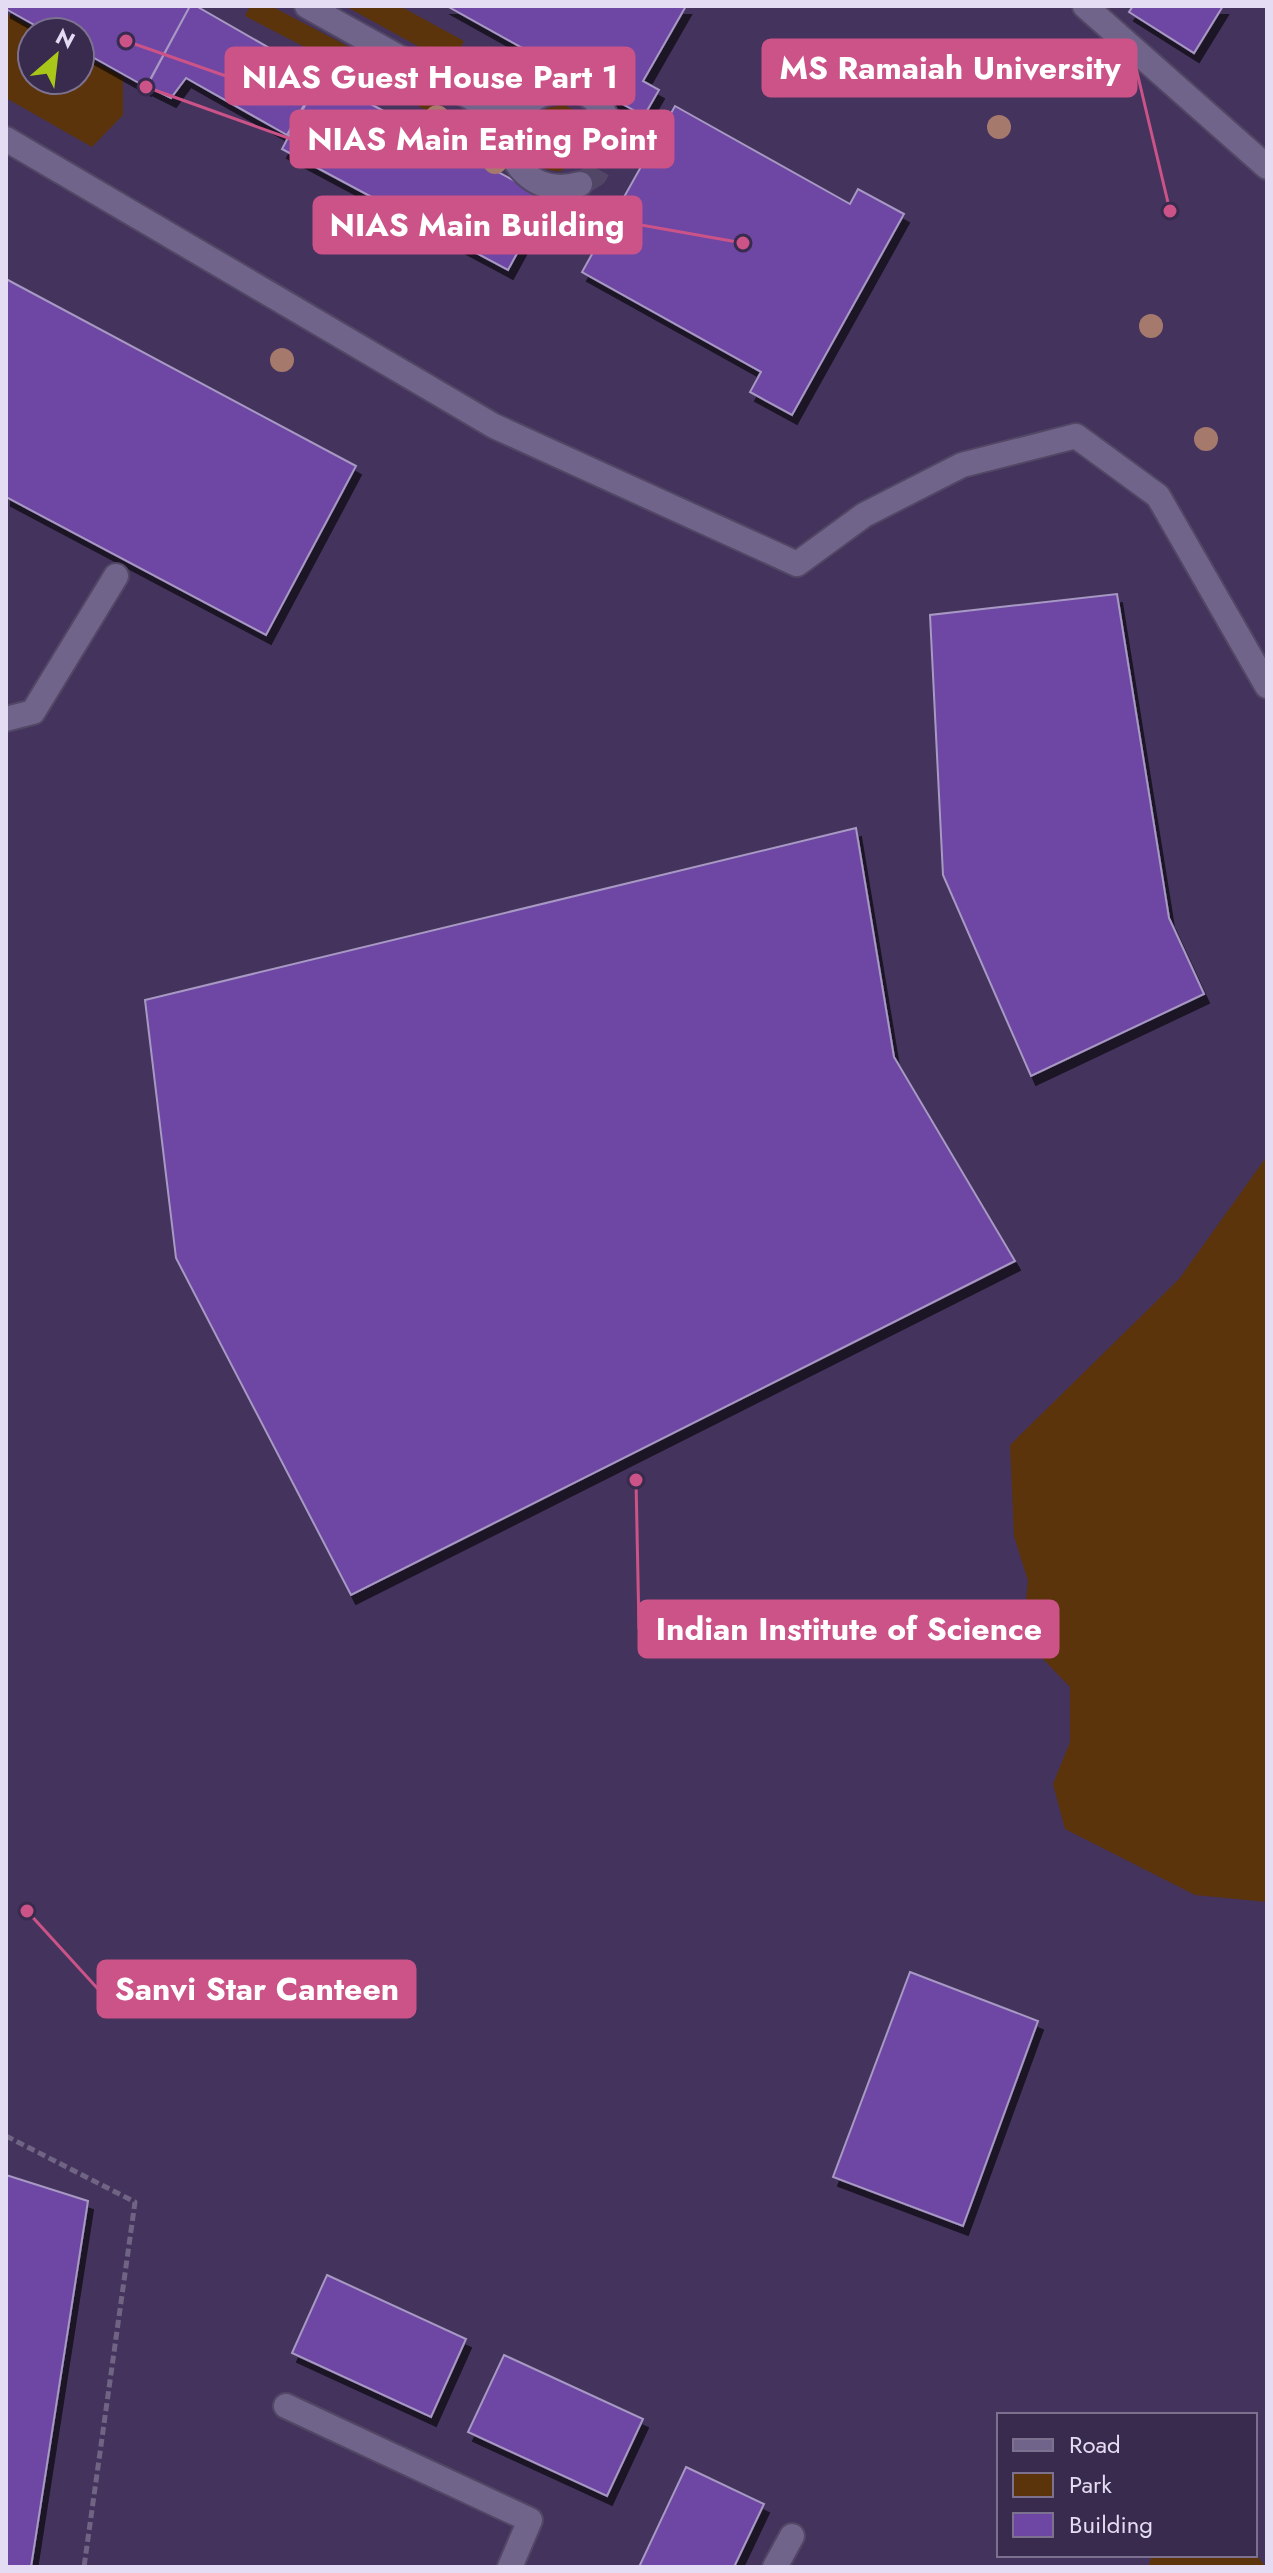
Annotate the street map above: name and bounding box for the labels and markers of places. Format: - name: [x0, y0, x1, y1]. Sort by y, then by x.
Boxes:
- callout: MS Ramaiah University: [763, 40, 1136, 96]
- callout: NIAS Guest House Part 1: [226, 48, 634, 104]
- callout: NIAS Main Eating Point: [291, 111, 673, 167]
- callout: NIAS Main Building: [314, 197, 641, 253]
- callout: Indian Institute of Science: [639, 1601, 1058, 1657]
- callout: Sanvi Star Canteen: [98, 1961, 415, 2017]

